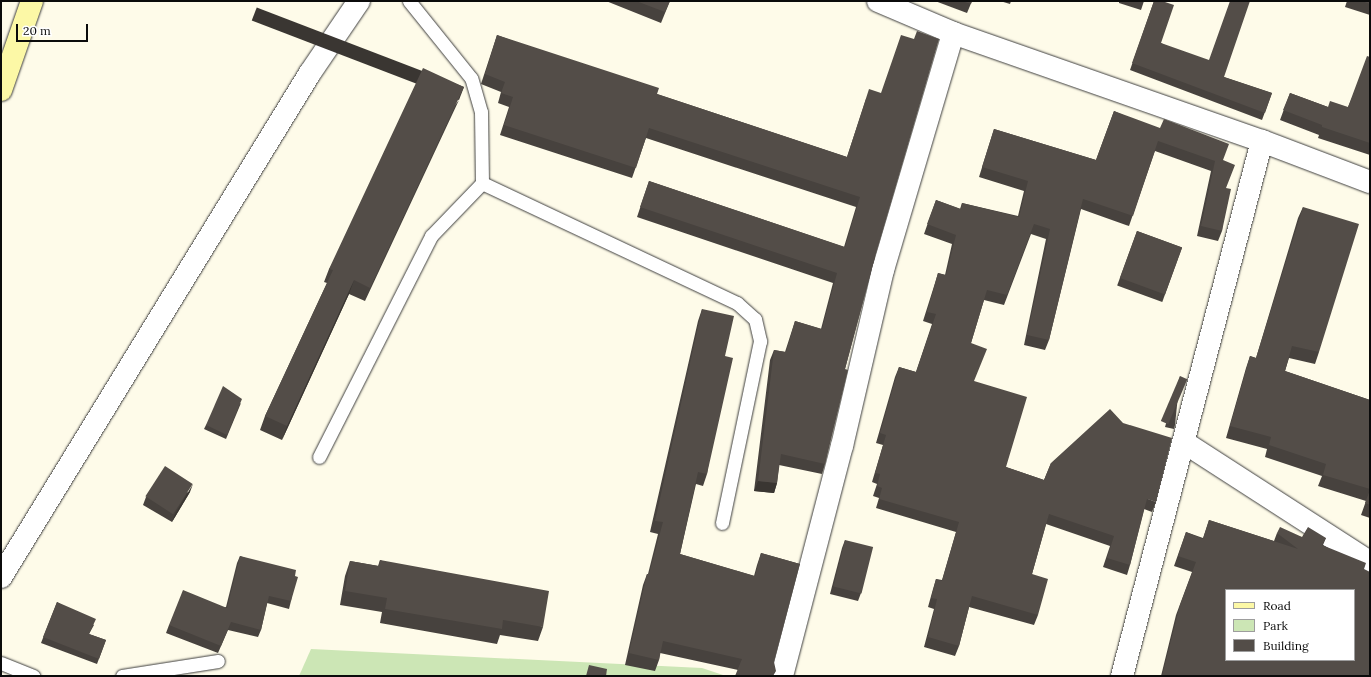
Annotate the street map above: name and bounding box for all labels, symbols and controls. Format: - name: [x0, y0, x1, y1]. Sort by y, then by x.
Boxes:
- scale bar: [18, 16, 90, 42]
- text: 20 m: [23, 23, 51, 38]
- legend: [1225, 589, 1355, 661]
- text: Road: [1263, 598, 1291, 613]
- text: Park: [1263, 618, 1288, 633]
- text: Building: [1263, 638, 1309, 653]

